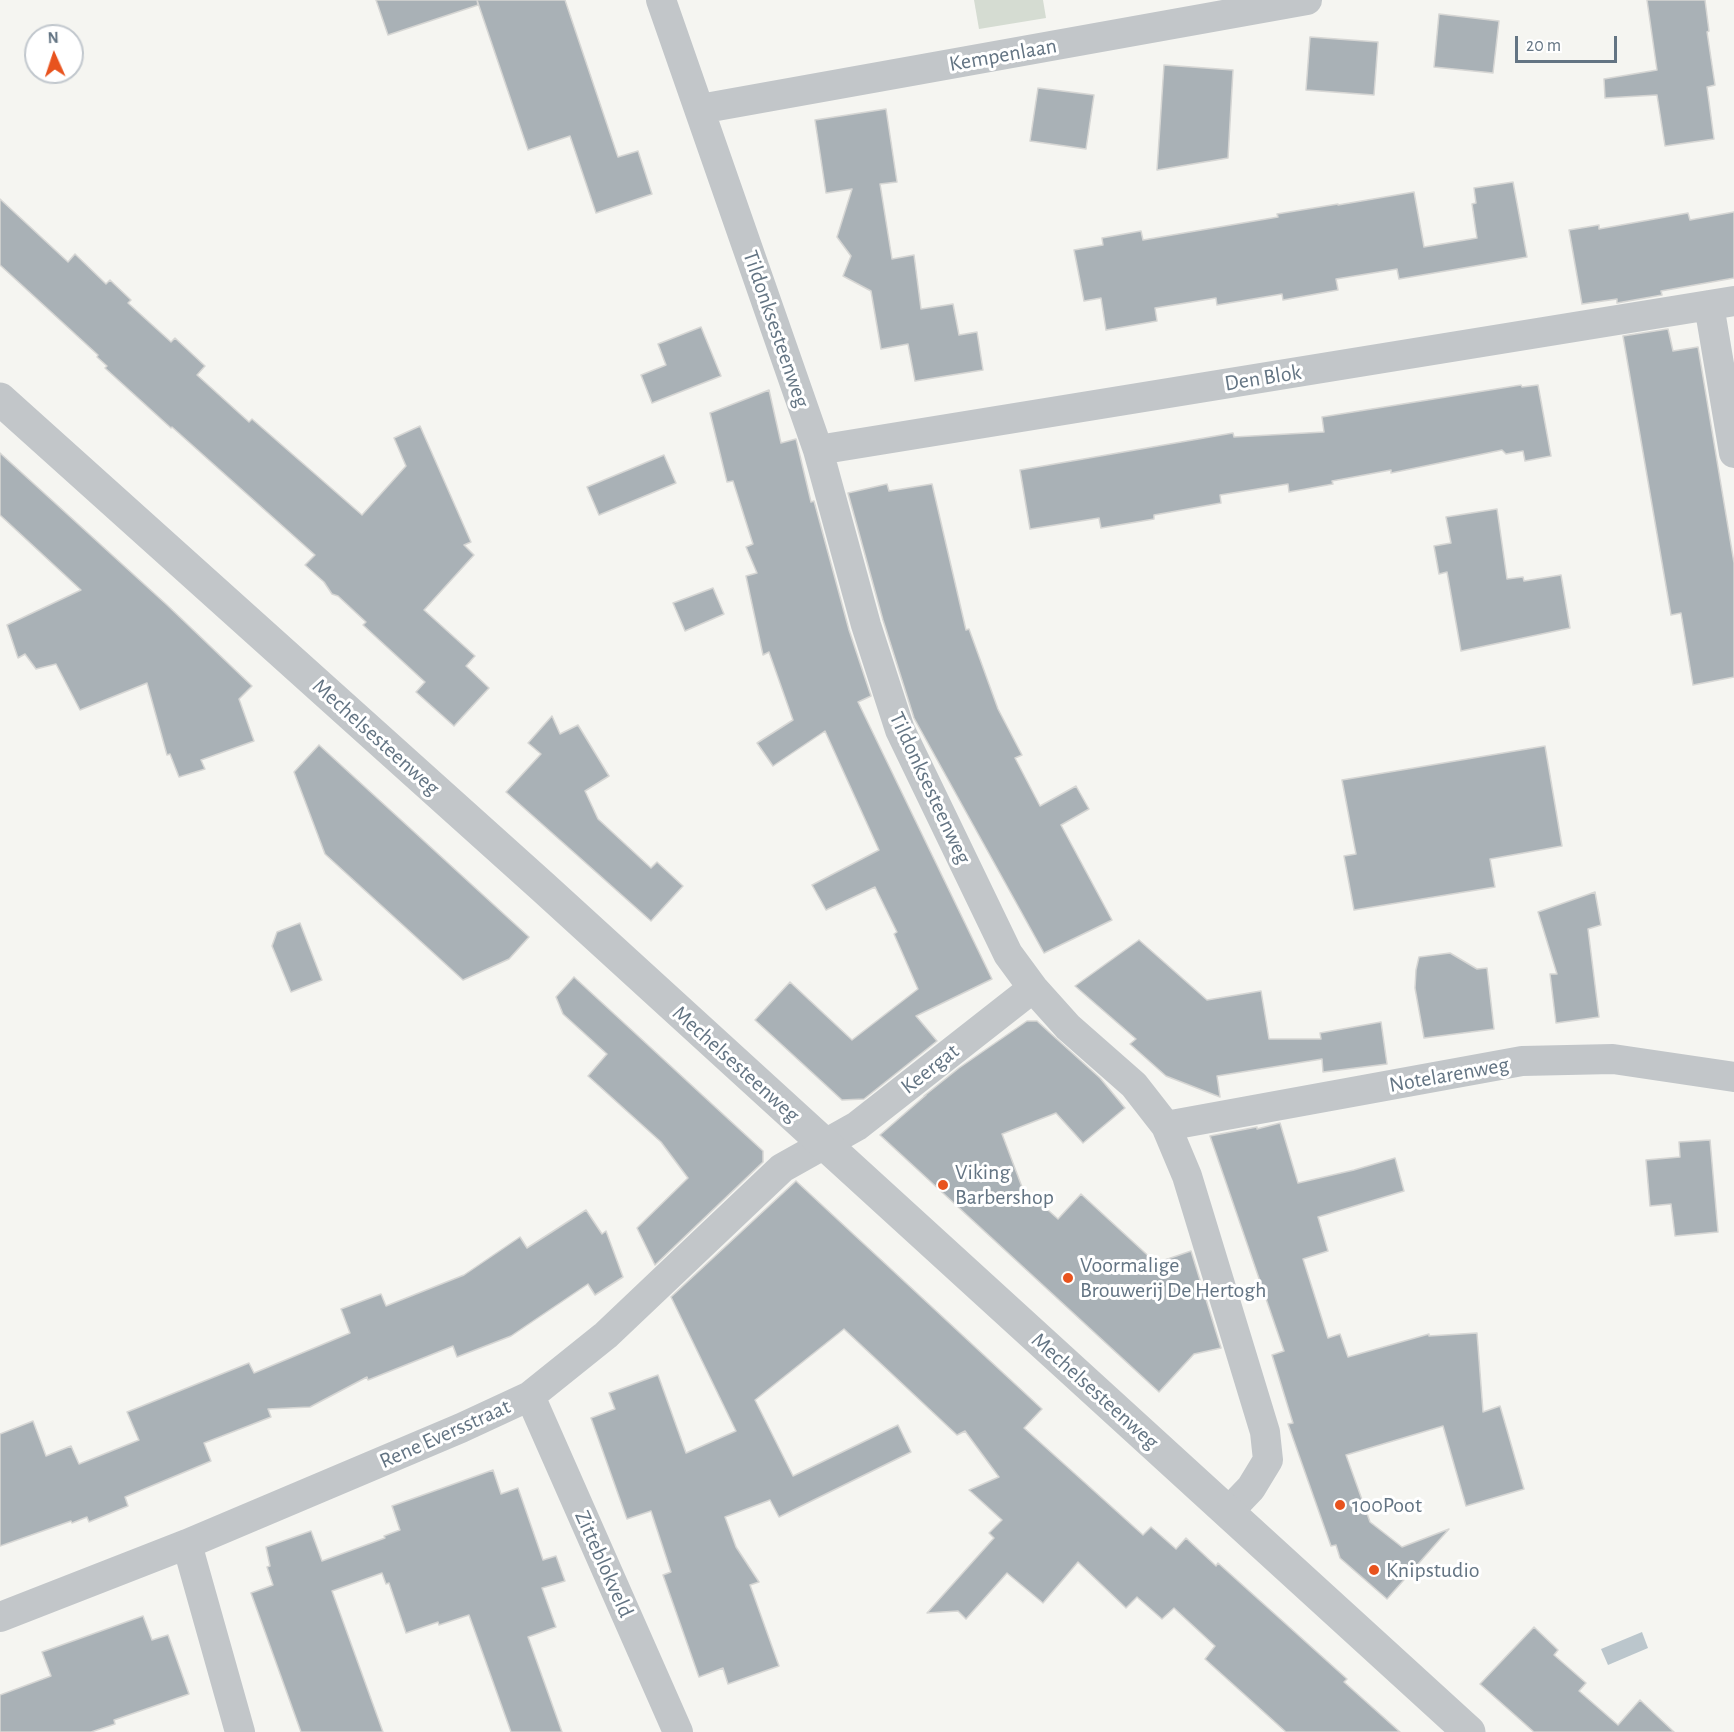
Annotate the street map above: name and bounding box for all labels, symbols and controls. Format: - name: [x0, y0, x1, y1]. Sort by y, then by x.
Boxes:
- north arrow: [24, 24, 84, 84]
- scale bar: [1518, 24, 1620, 62]
- text: N: [47, 30, 59, 46]
- street label: Kempenlaan: [947, 33, 1059, 77]
- text: 20 m: [1526, 37, 1561, 55]
- street label: Tildonksesteenweg: [737, 247, 815, 411]
- street label: Den Blok: [1223, 359, 1303, 397]
- street label: Mechelsesteenweg: [307, 673, 445, 801]
- street label: Tildonksesteenweg: [883, 708, 977, 868]
- street label: Mechelsesteenweg: [667, 1000, 805, 1128]
- street label: Keergat: [896, 1038, 964, 1100]
- street label: Notelarenweg: [1387, 1052, 1511, 1098]
- place label: Viking Barbershop: [955, 1159, 1054, 1210]
- marker: Viking Barbershop: [936, 1178, 950, 1192]
- place label: Voormalige Brouwerij De Hertogh: [1080, 1252, 1266, 1304]
- marker: Voormalige Brouwerij De Hertogh: [1061, 1271, 1075, 1285]
- street label: Mechelsesteenweg: [1026, 1327, 1164, 1455]
- street label: Rene Eversstraat: [376, 1393, 514, 1475]
- place label: 100Poot: [1352, 1492, 1422, 1518]
- marker: 100Poot: [1333, 1498, 1347, 1512]
- street label: Zitteblokveld: [569, 1506, 639, 1622]
- place label: Knipstudio: [1386, 1557, 1480, 1583]
- marker: Knipstudio: [1367, 1563, 1381, 1577]

